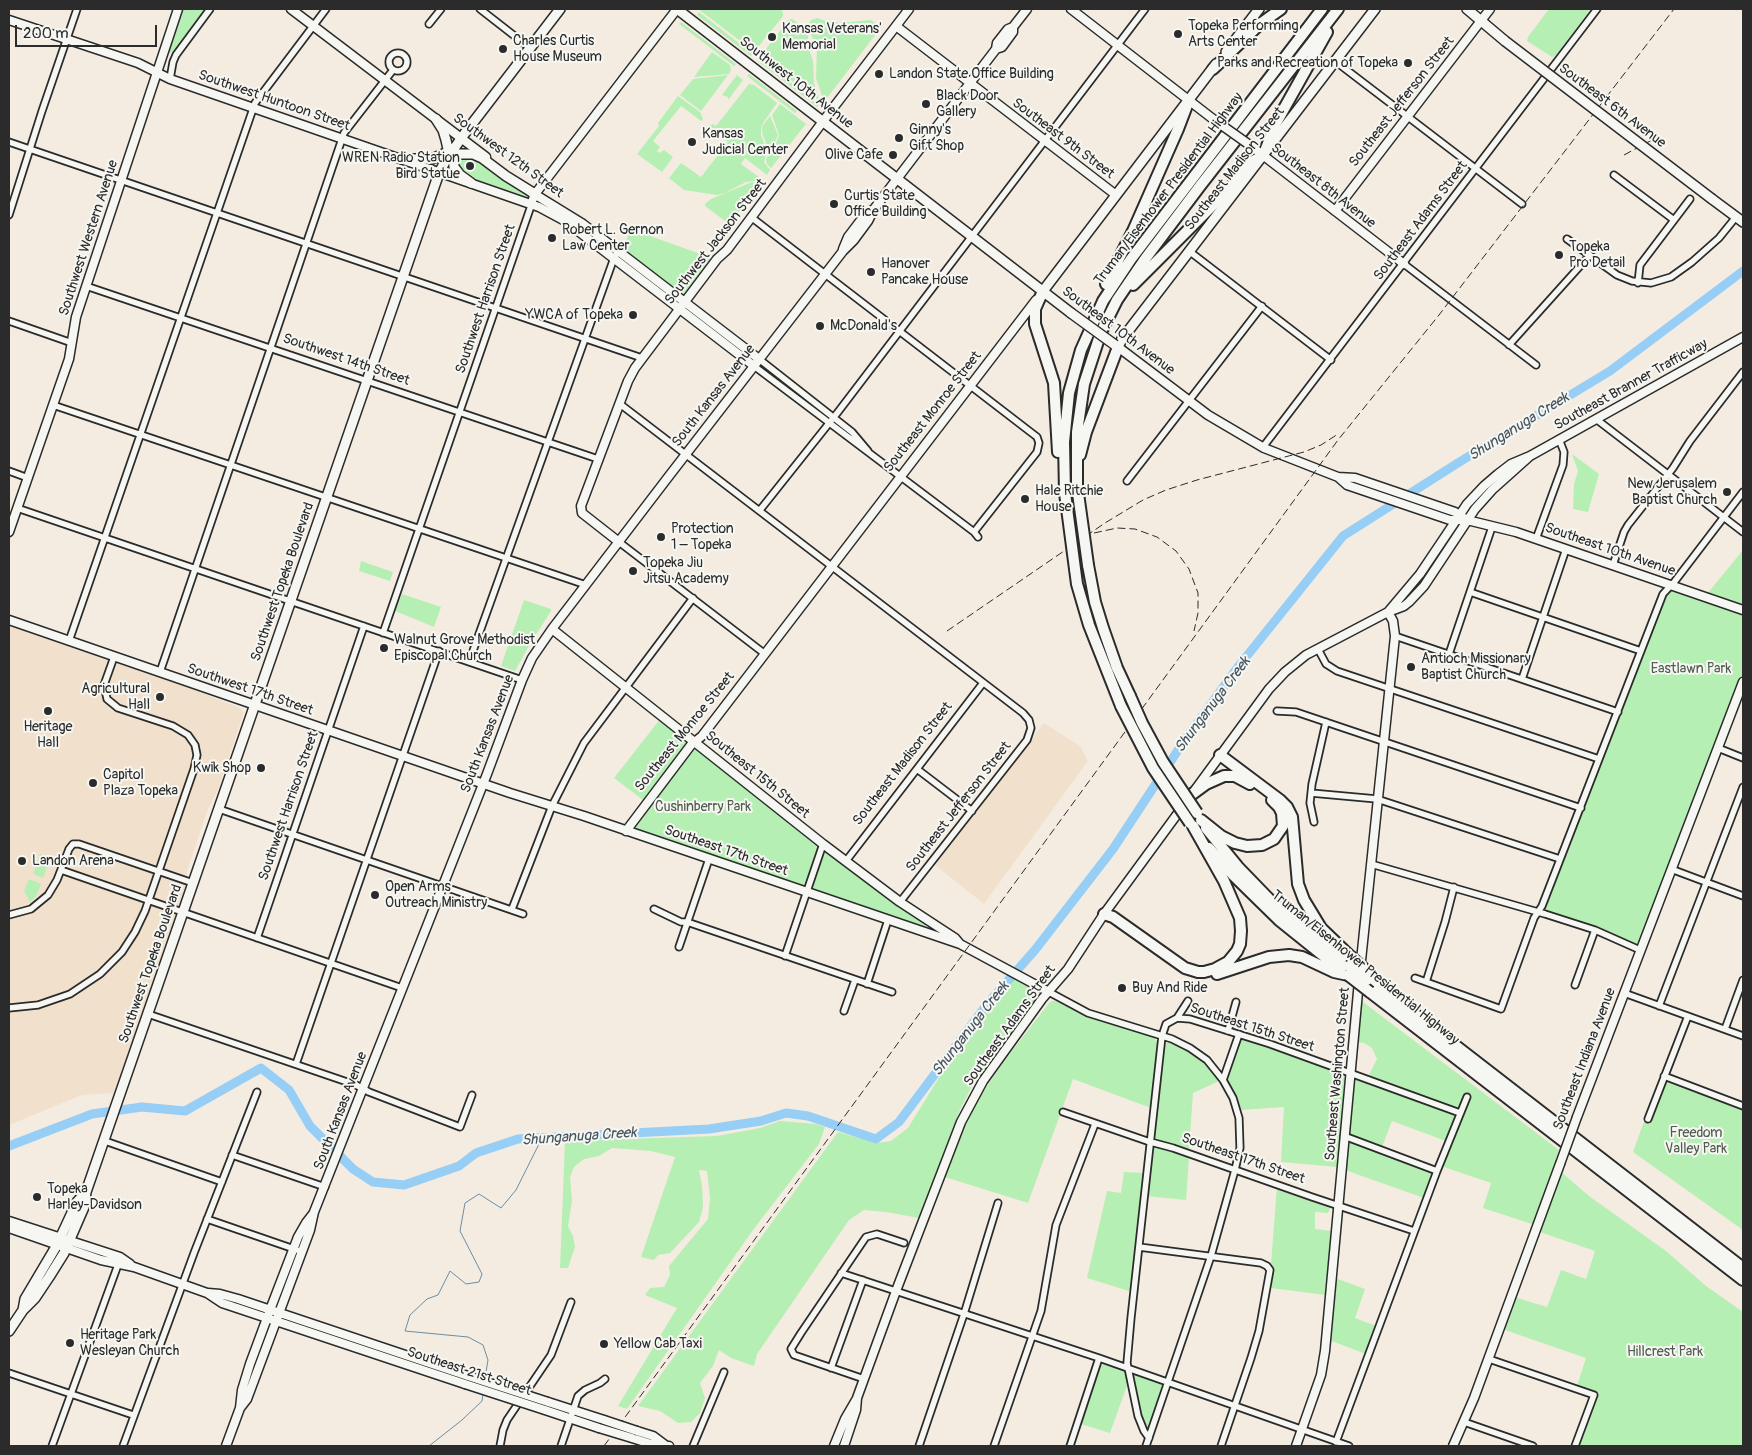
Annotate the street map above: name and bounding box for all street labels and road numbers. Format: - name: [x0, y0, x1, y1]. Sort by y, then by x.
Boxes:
- street label: Southwest 10th Avenue: [736, 33, 856, 133]
- street label: Southeast Jefferson Street: [1346, 34, 1458, 170]
- street label: Southeast 6th Avenue: [1555, 60, 1669, 152]
- street label: Southwest Huntoon Street: [196, 67, 352, 135]
- street label: Truman/Eisenhower Presidential Highway: [1091, 89, 1247, 289]
- street label: Southeast 9th Street: [1009, 95, 1117, 183]
- street label: Southeast Madison Street: [1182, 104, 1288, 234]
- street label: Southwest 12th Street: [449, 110, 567, 202]
- street label: Southeast 8th Avenue: [1267, 140, 1379, 232]
- street label: Southwest Western Avenue: [56, 158, 122, 318]
- street label: Southeast Adams Street: [1371, 158, 1471, 284]
- street label: Southwest Jackson Street: [662, 176, 770, 308]
- street label: Southwest Harrison Street: [453, 222, 519, 376]
- street label: Southeast 10th Avenue: [1058, 283, 1178, 379]
- street label: Southwest 14th Street: [280, 330, 412, 390]
- street label: Southeast Branner Trafficway: [1551, 336, 1711, 434]
- street label: South Kansas Avenue: [669, 341, 759, 451]
- street label: Southeast Monroe Street: [881, 348, 985, 476]
- street label: Southwest Topeka Boulevard: [248, 500, 318, 664]
- street label: Southeast 10th Avenue: [1543, 520, 1677, 580]
- street label: Southwest 17th Street: [185, 661, 315, 719]
- street label: Southeast Monroe Street: [632, 669, 738, 795]
- street label: South Kansas Avenue: [458, 673, 518, 795]
- street label: Southeast Madison Street: [850, 699, 956, 829]
- street label: Southeast 15th Street: [701, 728, 813, 822]
- street label: Southwest Harrison Street: [256, 729, 322, 883]
- street label: Southeast Jefferson Street: [903, 739, 1015, 875]
- street label: Southeast 17th Street: [662, 822, 790, 880]
- street label: Southwest Topeka Boulevard: [116, 882, 186, 1046]
- street label: Truman/Eisenhower Presidential Highway: [1268, 887, 1462, 1049]
- street label: Southeast Adams Street: [961, 962, 1059, 1090]
- street label: Southeast Indiana Avenue: [1550, 985, 1620, 1133]
- street label: Southeast Washington Street: [1322, 987, 1354, 1161]
- street label: Southeast 15th Street: [1188, 1000, 1316, 1056]
- street label: South Kansas Avenue: [311, 1050, 371, 1172]
- street label: Southeast 17th Street: [1179, 1130, 1307, 1188]
- street label: Southeast 21st Street: [405, 1344, 533, 1400]

